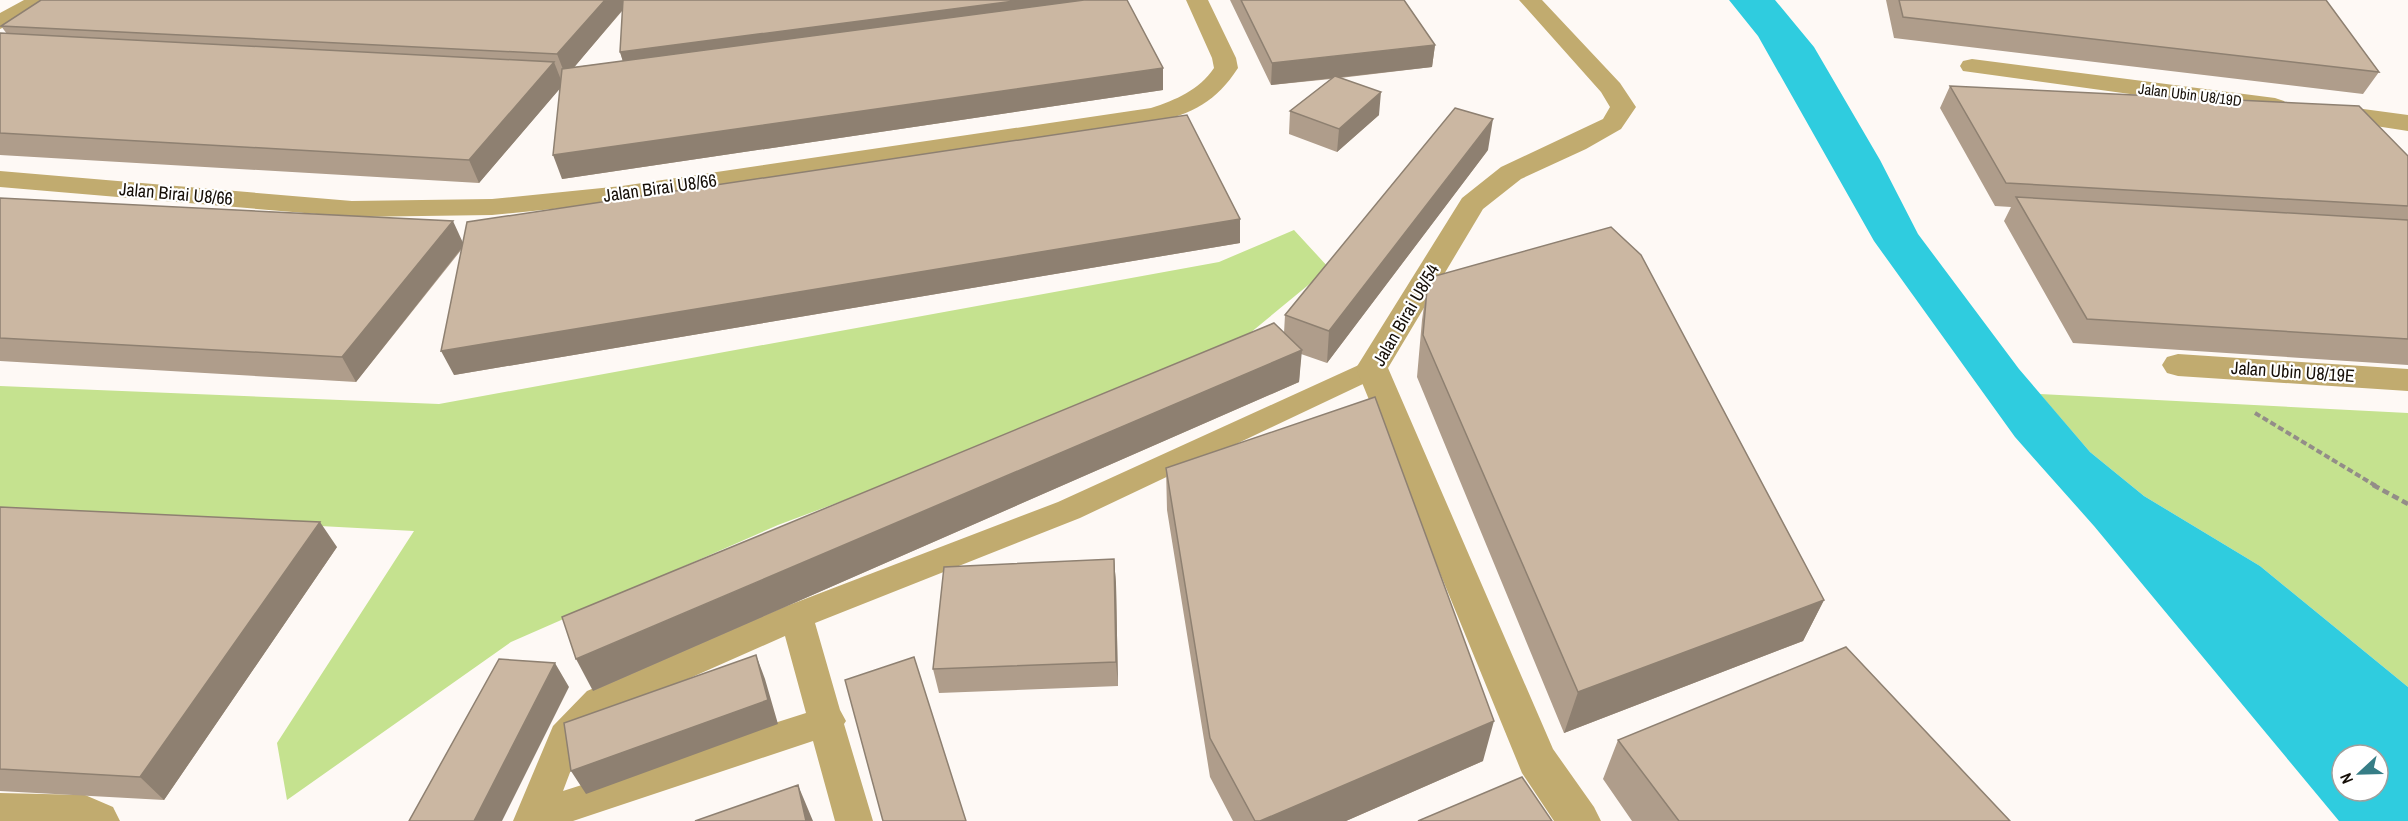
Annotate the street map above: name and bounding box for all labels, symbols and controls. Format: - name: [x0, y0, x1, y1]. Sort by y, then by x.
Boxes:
- street label: Jalan Ubin U8/19D: [2137, 78, 2243, 111]
- street label: Jalan Birai U8/66: [602, 167, 718, 208]
- street label: Jalan Birai U8/66: [118, 176, 234, 211]
- street label: Jalan Birai U8/54: [1366, 259, 1445, 370]
- street label: Jalan Ubin U8/19E: [2230, 355, 2356, 388]
- north arrow: [2330, 743, 2390, 803]
- text: N: [2334, 770, 2358, 787]

